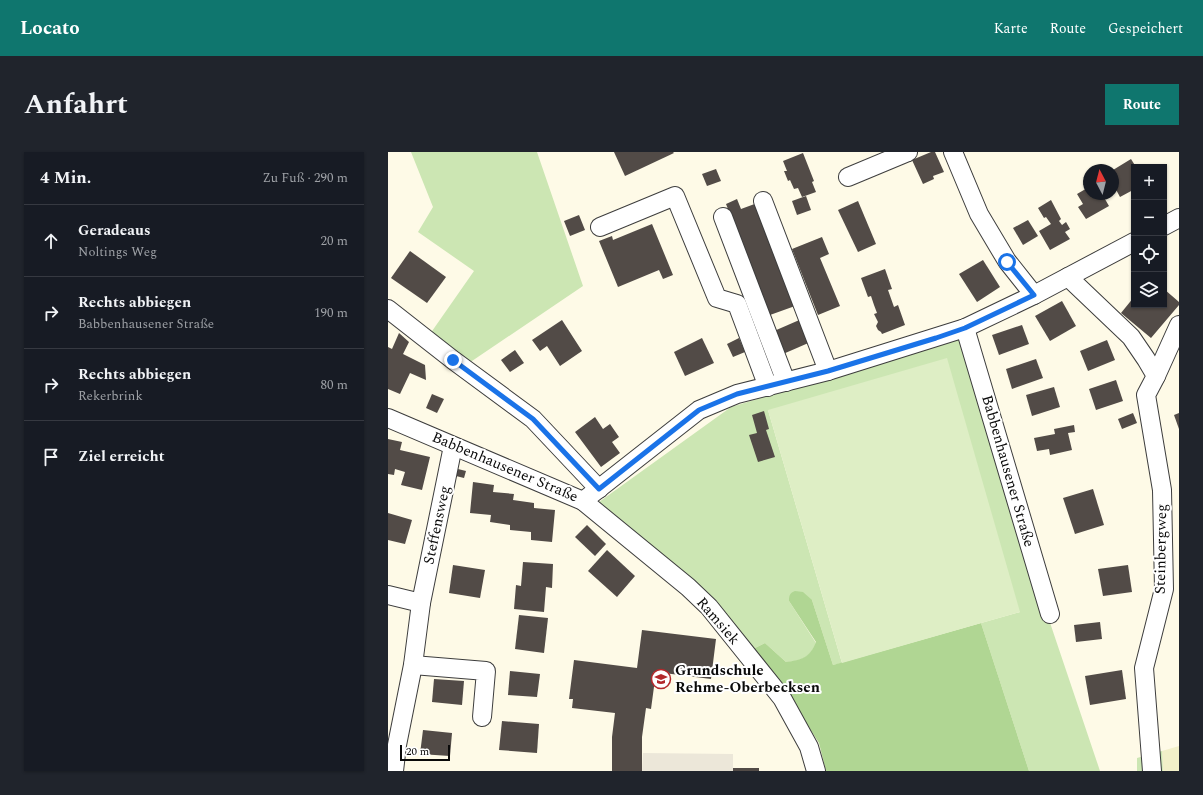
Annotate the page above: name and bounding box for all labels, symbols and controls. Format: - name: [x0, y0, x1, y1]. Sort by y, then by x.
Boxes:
- text: Locato: [20, 14, 80, 43]
- text: Karte: [994, 18, 1028, 39]
- text: Route: [1050, 18, 1086, 39]
- text: Gespeichert: [1108, 18, 1183, 39]
- text: Anfahrt: [24, 83, 128, 126]
- button: Route: [1105, 84, 1179, 125]
- north arrow: [1083, 164, 1119, 200]
- map controls: [1131, 164, 1167, 308]
- button: +: [1131, 164, 1167, 200]
- text: 4 Min.: [40, 165, 91, 191]
- text: Zu Fuß · 290 m: [262, 168, 348, 188]
- button: −: [1131, 200, 1167, 236]
- text: Geradeaus: [78, 219, 150, 242]
- icon: ahead: [40, 230, 62, 252]
- text: 20 m: [321, 231, 348, 251]
- button: locate: [1131, 236, 1167, 272]
- text: Noltings Weg: [78, 242, 157, 262]
- route start: [998, 253, 1016, 271]
- button: layers: [1131, 272, 1167, 308]
- text: Rechts abbiegen: [78, 291, 191, 314]
- icon: right: [40, 302, 62, 324]
- text: 190 m: [314, 303, 348, 323]
- text: Babbenhausener Straße: [78, 314, 214, 334]
- route end: [444, 351, 462, 369]
- text: Rechts abbiegen: [78, 363, 191, 386]
- icon: right: [40, 374, 62, 396]
- text: 80 m: [321, 375, 348, 395]
- text: Rekerbrink: [78, 386, 143, 406]
- street label: Babbenhausener Straße: [975, 392, 1041, 550]
- street label: Babbenhausener Straße: [428, 426, 582, 508]
- text: Ziel erreicht: [78, 445, 164, 468]
- icon: arrive: [40, 446, 62, 468]
- street label: Steffensweg: [417, 483, 457, 567]
- street label: Steinbergweg: [1149, 504, 1173, 594]
- street label: Ramsiek: [691, 592, 745, 650]
- place label: Grundschule Rehme-Oberbecksen: [675, 659, 820, 699]
- school or university icon: Grundschule Rehme-Oberbecksen: [650, 668, 672, 690]
- scale bar: [400, 743, 450, 762]
- text: 20 m: [406, 743, 429, 760]

